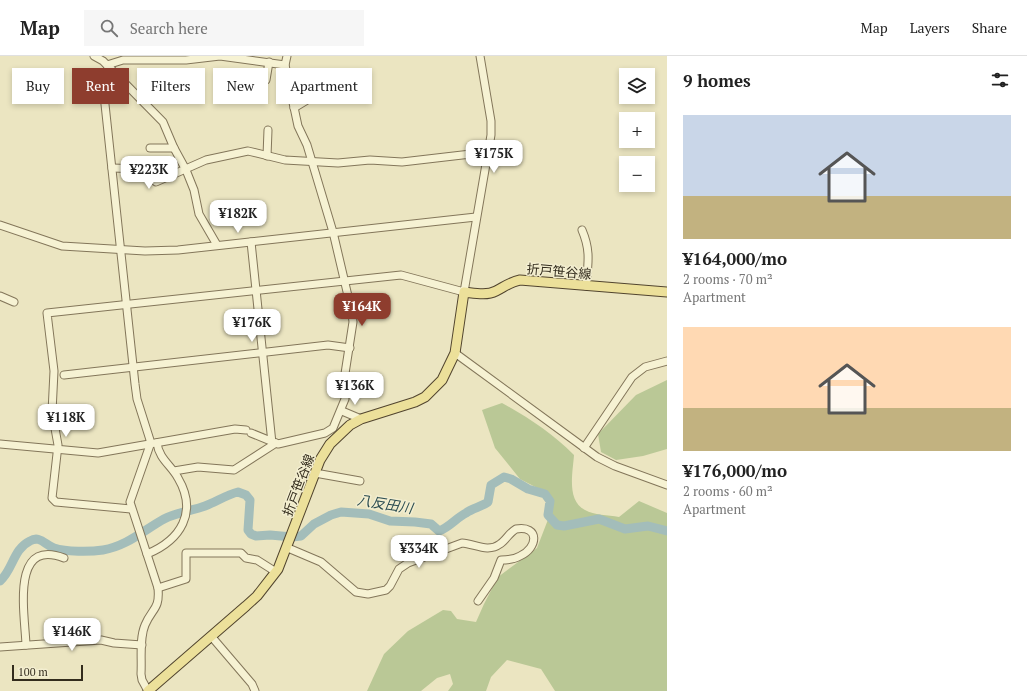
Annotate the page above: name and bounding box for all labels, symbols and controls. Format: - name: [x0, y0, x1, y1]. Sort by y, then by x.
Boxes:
- search box: [84, 10, 364, 46]
- text: Map: [20, 15, 60, 40]
- icon: search: [98, 17, 120, 39]
- text: Search here: [130, 18, 208, 38]
- text: Map: [861, 18, 888, 37]
- text: Layers: [910, 18, 950, 37]
- text: Share: [972, 18, 1007, 37]
- chip: Buy: [12, 68, 64, 104]
- chip: Rent: [72, 68, 129, 104]
- chip: Filters: [137, 68, 205, 104]
- chip: New: [213, 68, 268, 104]
- chip: Apartment: [276, 68, 372, 104]
- map controls: [619, 68, 655, 192]
- button: layers: [619, 68, 655, 104]
- text: 9 homes: [683, 69, 751, 92]
- icon: filters: [989, 69, 1011, 91]
- button: +: [619, 112, 655, 148]
- pin: ¥175K: [466, 140, 522, 174]
- icon: home: [811, 141, 883, 213]
- text: ¥175K: [475, 144, 513, 162]
- pin: ¥223K: [121, 156, 177, 190]
- button: −: [619, 156, 655, 192]
- text: ¥223K: [130, 160, 168, 178]
- pin: ¥182K: [210, 200, 266, 234]
- text: ¥182K: [219, 204, 257, 222]
- text: ¥164,000/mo: [683, 247, 787, 270]
- street label: 折戸笹谷線: [526, 259, 592, 283]
- text: 2 rooms · 70 m²: [683, 270, 773, 288]
- text: Apartment: [683, 288, 746, 306]
- pin: ¥164K: [334, 293, 390, 327]
- text: ¥164K: [343, 297, 381, 315]
- pin: ¥176K: [224, 309, 280, 343]
- text: ¥176K: [233, 313, 271, 331]
- icon: home: [811, 353, 883, 425]
- pin: ¥136K: [327, 372, 383, 406]
- text: ¥136K: [336, 376, 374, 394]
- pin: ¥118K: [38, 404, 94, 438]
- text: ¥118K: [47, 408, 85, 426]
- street label: 折戸笹谷線: [278, 451, 318, 519]
- text: ¥176,000/mo: [683, 459, 787, 482]
- text: 2 rooms · 60 m²: [683, 482, 773, 500]
- water label: 八反田川: [356, 490, 416, 518]
- text: Apartment: [683, 500, 746, 518]
- pin: ¥334K: [391, 535, 447, 569]
- text: ¥334K: [400, 539, 438, 557]
- pin: ¥146K: [44, 618, 100, 652]
- text: ¥146K: [53, 622, 91, 640]
- scale bar: [12, 663, 83, 682]
- text: 100 m: [18, 665, 48, 679]

